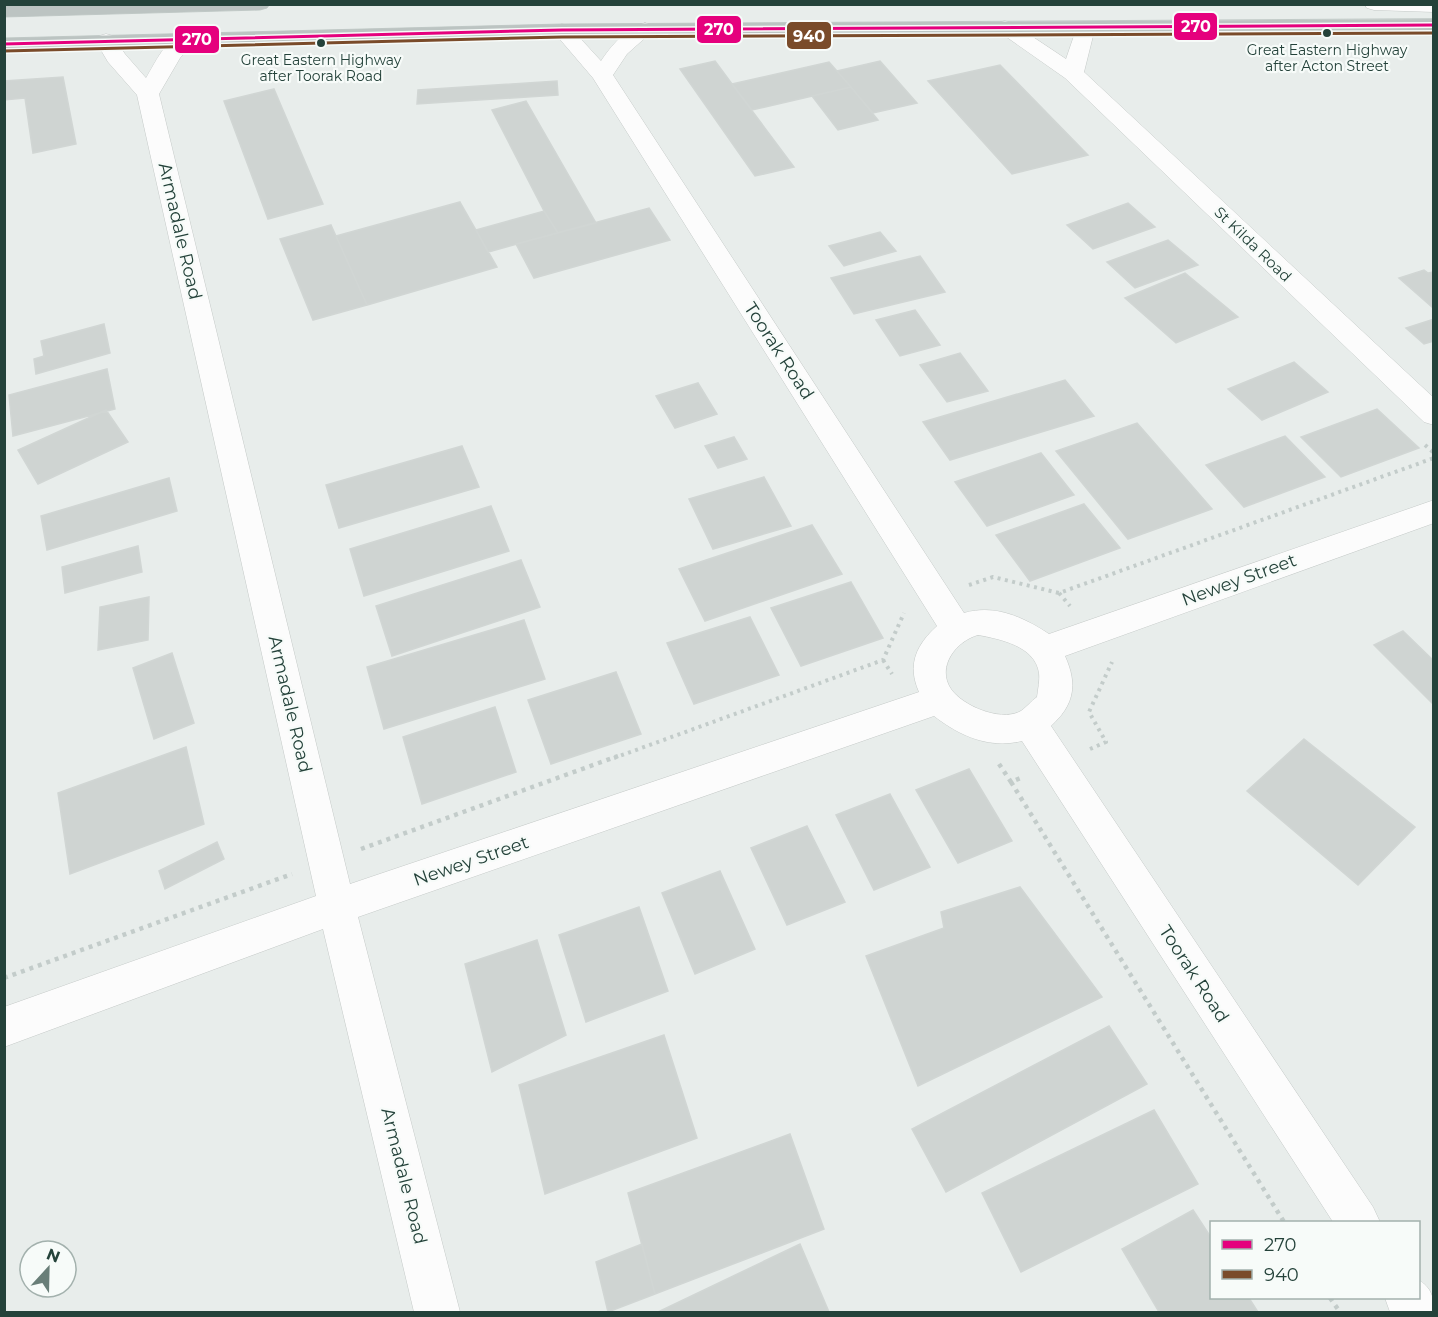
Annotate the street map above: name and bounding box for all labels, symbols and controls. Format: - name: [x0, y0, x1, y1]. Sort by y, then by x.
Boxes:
- line badge: 270: [1173, 12, 1218, 41]
- line badge: 270: [696, 15, 742, 44]
- text: 270: [1181, 17, 1211, 36]
- text: 270: [704, 20, 734, 39]
- line badge: 940: [786, 21, 832, 50]
- line badge: 270: [174, 25, 220, 54]
- text: 940: [793, 27, 825, 46]
- marker: Great Eastern Highway after Acton Street: [1321, 27, 1333, 39]
- text: 270: [182, 30, 212, 49]
- marker: Great Eastern Highway after Toorak Road: [315, 37, 327, 49]
- place label: Great Eastern Highway after Acton Street: [1247, 41, 1408, 75]
- place label: Great Eastern Highway after Toorak Road: [241, 51, 402, 85]
- street label: Armadale Road: [154, 160, 206, 302]
- street label: St Kilda Road: [1210, 202, 1296, 286]
- street label: Toorak Road: [739, 298, 819, 404]
- street label: Newey Street: [1179, 549, 1299, 611]
- street label: Armadale Road: [264, 633, 316, 775]
- street label: Newey Street: [410, 831, 532, 891]
- street label: Toorak Road: [1154, 921, 1234, 1027]
- street label: Armadale Road: [376, 1105, 432, 1247]
- legend: [1210, 1221, 1420, 1299]
- text: 270: [1264, 1234, 1296, 1256]
- north arrow: [18, 1239, 78, 1299]
- text: N: [44, 1244, 63, 1267]
- text: 940: [1264, 1264, 1299, 1286]

